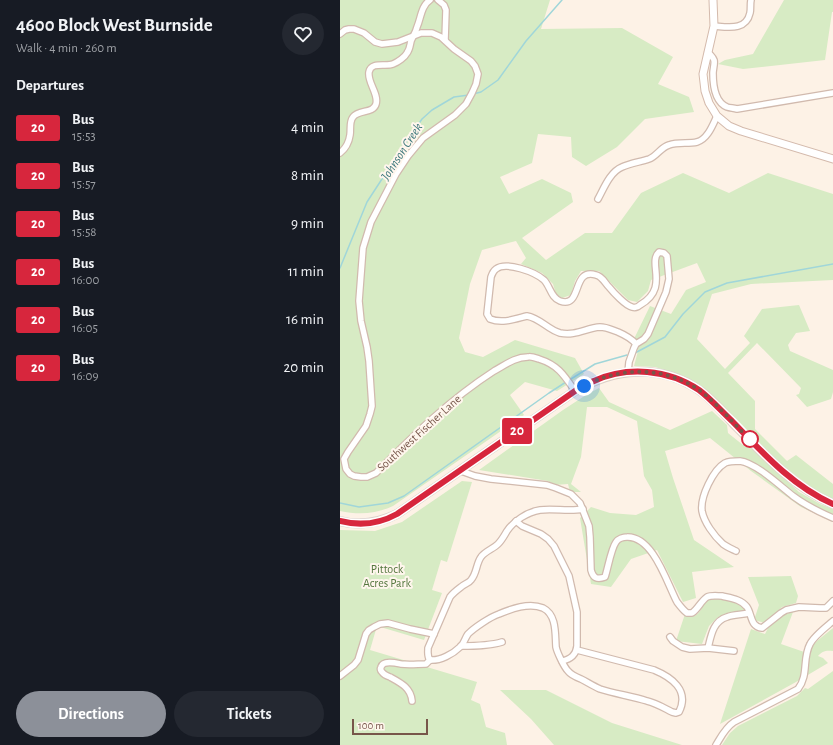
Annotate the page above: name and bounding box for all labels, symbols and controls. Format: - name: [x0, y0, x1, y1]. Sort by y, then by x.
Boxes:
- button: heart: [282, 13, 324, 55]
- text: 4600 Block West Burnside: [16, 16, 213, 35]
- text: Walk · 4 min · 260 m: [16, 42, 117, 55]
- text: Departures: [16, 78, 84, 93]
- text: Bus: [72, 112, 94, 127]
- text: 4 min: [291, 120, 324, 135]
- text: 20: [31, 121, 45, 135]
- water label: Johnson Creek: [379, 121, 425, 183]
- text: 15:53: [72, 130, 96, 143]
- text: Bus: [72, 160, 94, 175]
- text: 8 min: [291, 168, 324, 183]
- text: 20: [31, 169, 45, 183]
- text: 15:57: [72, 178, 96, 191]
- text: Bus: [72, 208, 94, 223]
- text: 9 min: [291, 216, 324, 231]
- text: 20: [31, 217, 45, 231]
- text: 15:58: [72, 226, 96, 239]
- text: Bus: [72, 256, 94, 271]
- text: 11 min: [288, 264, 324, 279]
- text: 20: [31, 265, 45, 279]
- text: 16:00: [72, 274, 99, 287]
- text: Bus: [72, 304, 94, 319]
- text: 16 min: [286, 312, 324, 327]
- text: 20: [31, 313, 45, 327]
- text: 16:05: [72, 322, 98, 335]
- text: Bus: [72, 352, 94, 367]
- text: 20 min: [283, 360, 324, 375]
- text: 20: [31, 361, 45, 375]
- text: 16:09: [72, 370, 99, 383]
- your location: [574, 376, 594, 396]
- street label: Southwest Fischer Lane: [375, 392, 463, 474]
- line badge: 20: [499, 418, 535, 444]
- text: 20: [510, 424, 524, 438]
- unlabelled marker: [741, 430, 759, 448]
- park label: Pittock Acres Park: [363, 563, 411, 589]
- button: Directions: [16, 691, 166, 737]
- button: Tickets: [174, 691, 324, 737]
- scale bar: [352, 717, 428, 736]
- text: 100 m: [358, 720, 384, 731]

